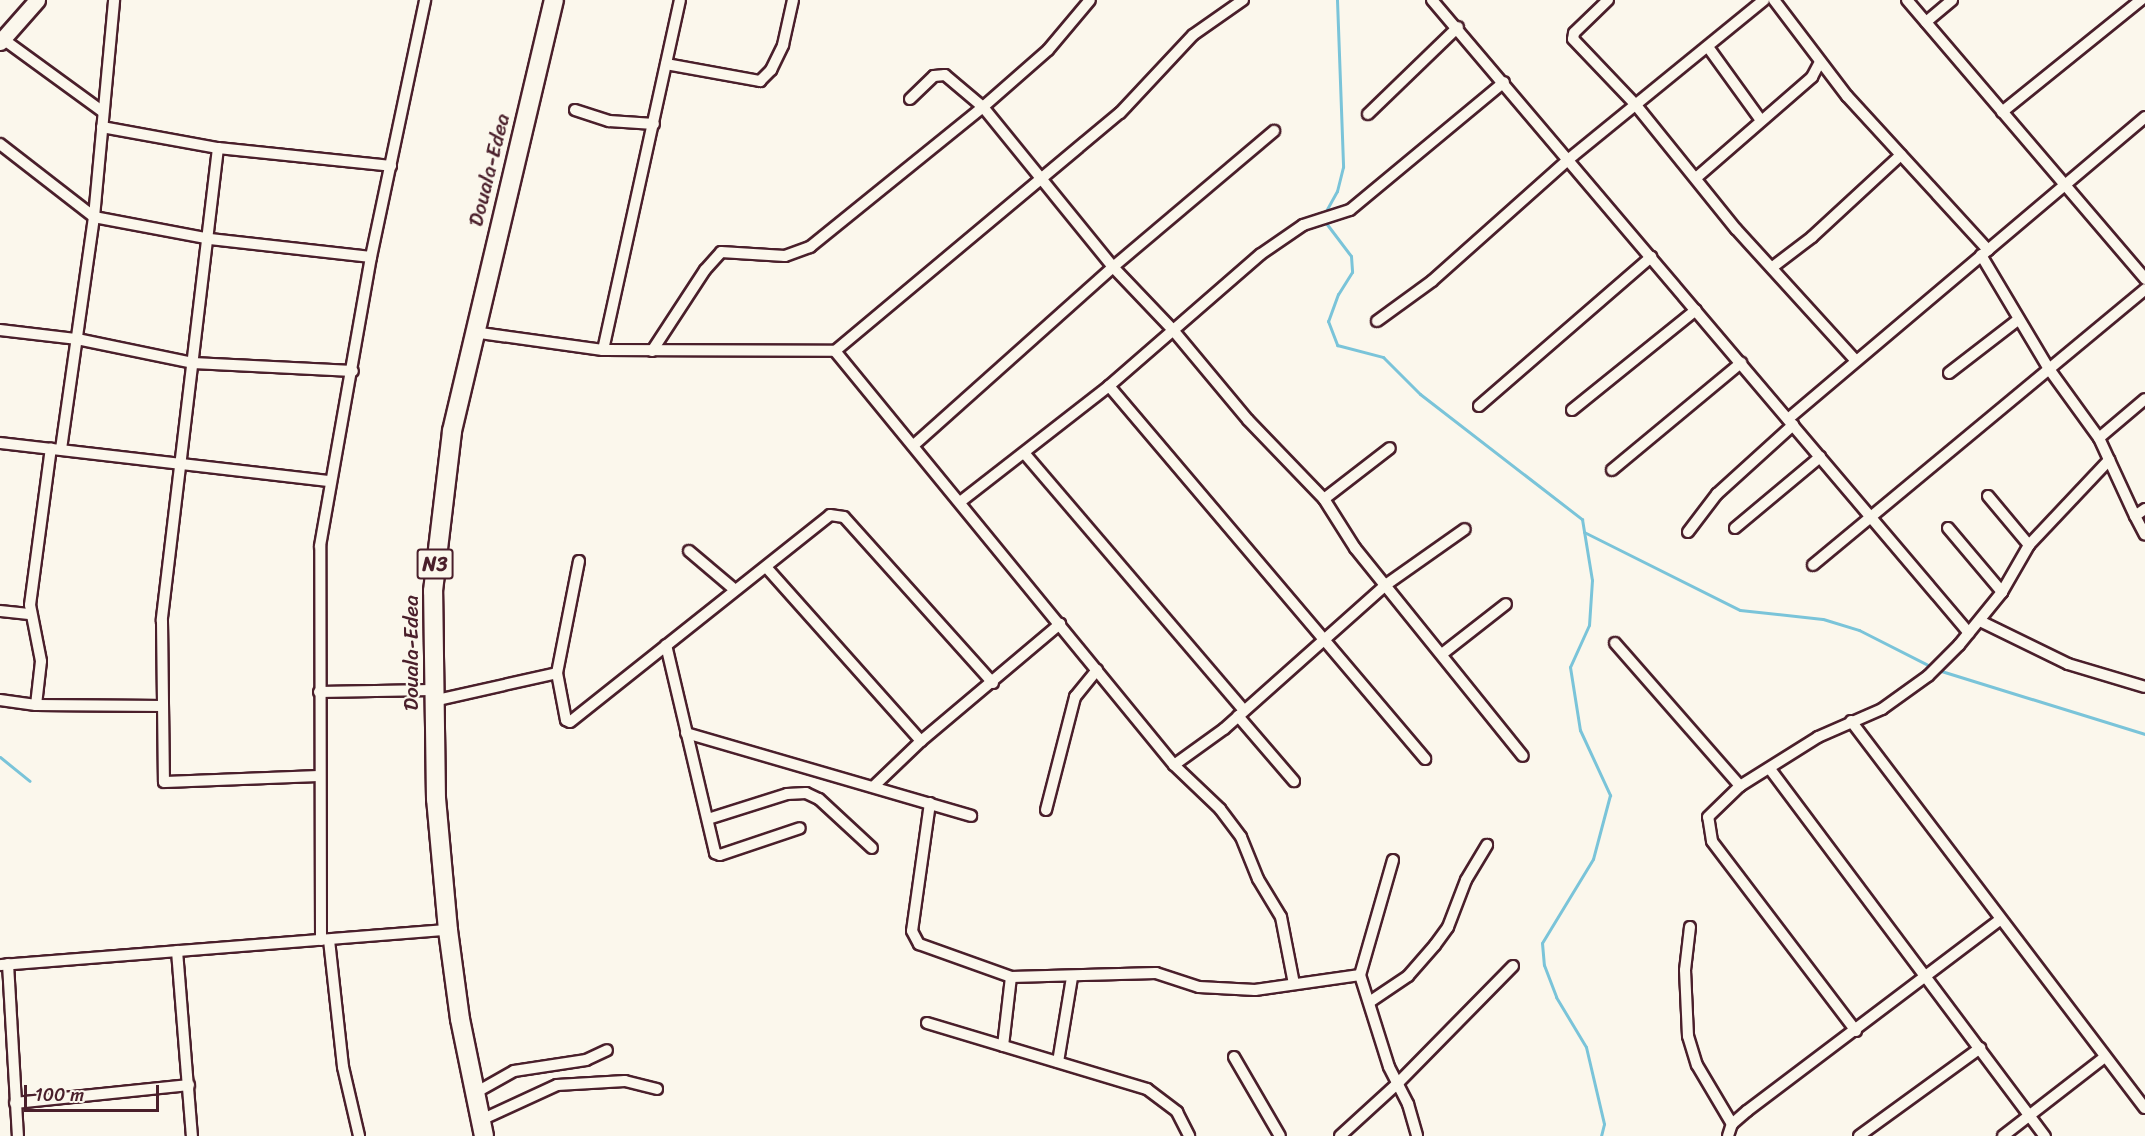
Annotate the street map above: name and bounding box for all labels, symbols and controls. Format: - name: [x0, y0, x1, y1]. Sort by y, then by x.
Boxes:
- street label: Douala-Edea: [463, 111, 515, 229]
- road number: N3: [416, 547, 454, 581]
- street label: Douala-Edea: [398, 595, 424, 711]
- scale bar: [27, 1073, 162, 1111]
- text: 100 m: [35, 1079, 84, 1111]

